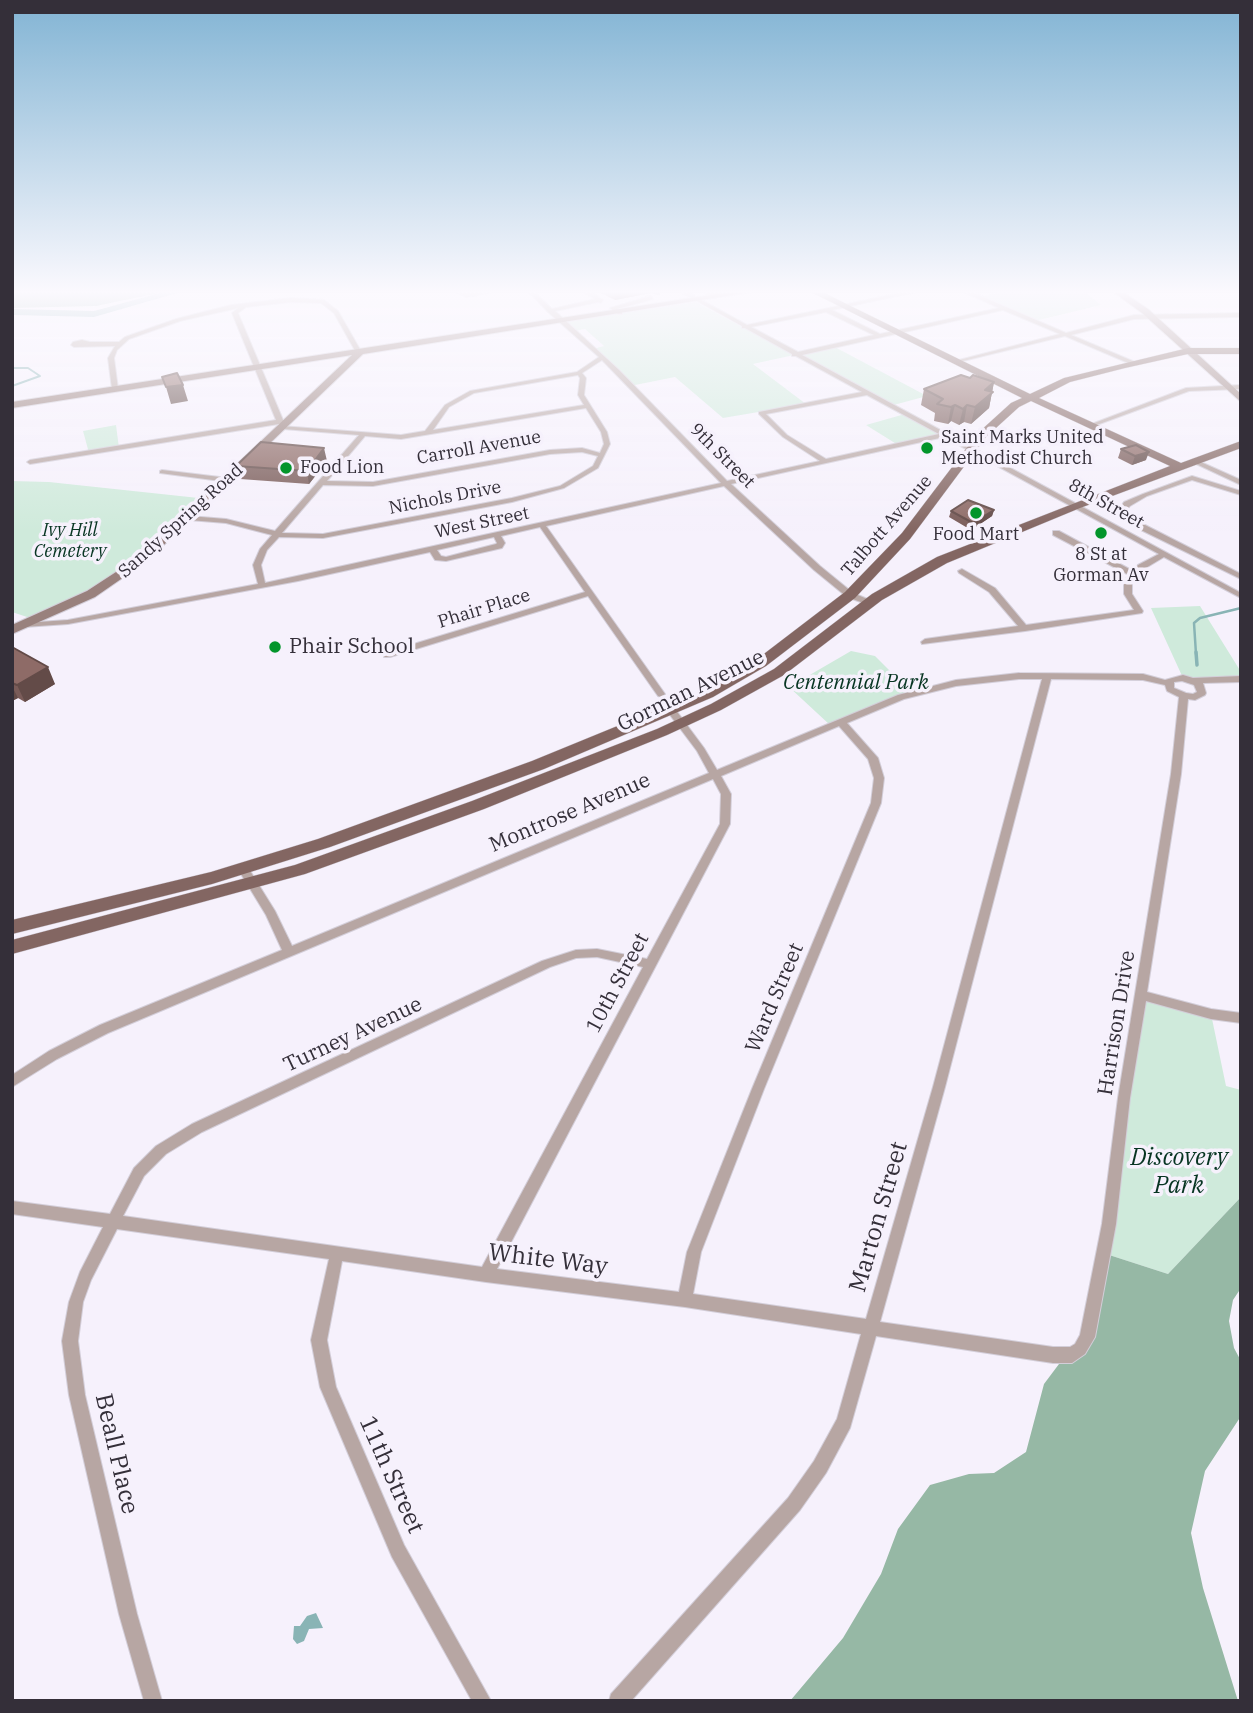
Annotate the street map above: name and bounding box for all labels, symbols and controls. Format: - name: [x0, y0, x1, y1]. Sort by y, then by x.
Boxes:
- street label: 9th Street: [685, 419, 759, 493]
- street label: Carroll Avenue: [415, 426, 543, 470]
- place label: Saint Marks United Methodist Church: [941, 427, 1104, 470]
- marker: Saint Marks United Methodist Church: [919, 440, 935, 456]
- place label: Food Lion: [300, 457, 384, 479]
- street label: Sandy Spring Road: [114, 459, 248, 583]
- marker: Food Lion: [278, 460, 294, 476]
- street label: Talbott Avenue: [837, 471, 937, 581]
- street label: 8th Street: [1064, 474, 1148, 534]
- street label: Nichols Drive: [387, 477, 503, 519]
- street label: West Street: [433, 502, 531, 544]
- marker: Food Mart: [968, 505, 984, 521]
- park label: Ivy Hill Cemetery: [34, 520, 106, 562]
- place label: Food Mart: [933, 524, 1019, 546]
- marker: 8 St at Gorman Av: [1093, 525, 1109, 541]
- place label: 8 St at Gorman Av: [1053, 544, 1149, 586]
- street label: Phair Place: [435, 585, 533, 633]
- place label: Phair School: [289, 634, 414, 660]
- marker: Phair School: [267, 639, 283, 655]
- street label: Gorman Avenue: [614, 645, 768, 737]
- park label: Centennial Park: [783, 670, 929, 696]
- street label: Montrose Avenue: [486, 768, 654, 858]
- street label: 10th Street: [581, 929, 655, 1037]
- street label: Ward Street: [741, 939, 809, 1057]
- street label: Harrison Drive: [1093, 949, 1141, 1097]
- street label: Turney Avenue: [280, 992, 426, 1078]
- street label: Marton Street: [844, 1138, 914, 1296]
- park label: Discovery Park: [1130, 1144, 1228, 1200]
- street label: White Way: [487, 1238, 609, 1282]
- street label: Beall Place: [88, 1391, 144, 1517]
- street label: 11th Street: [352, 1412, 430, 1538]

